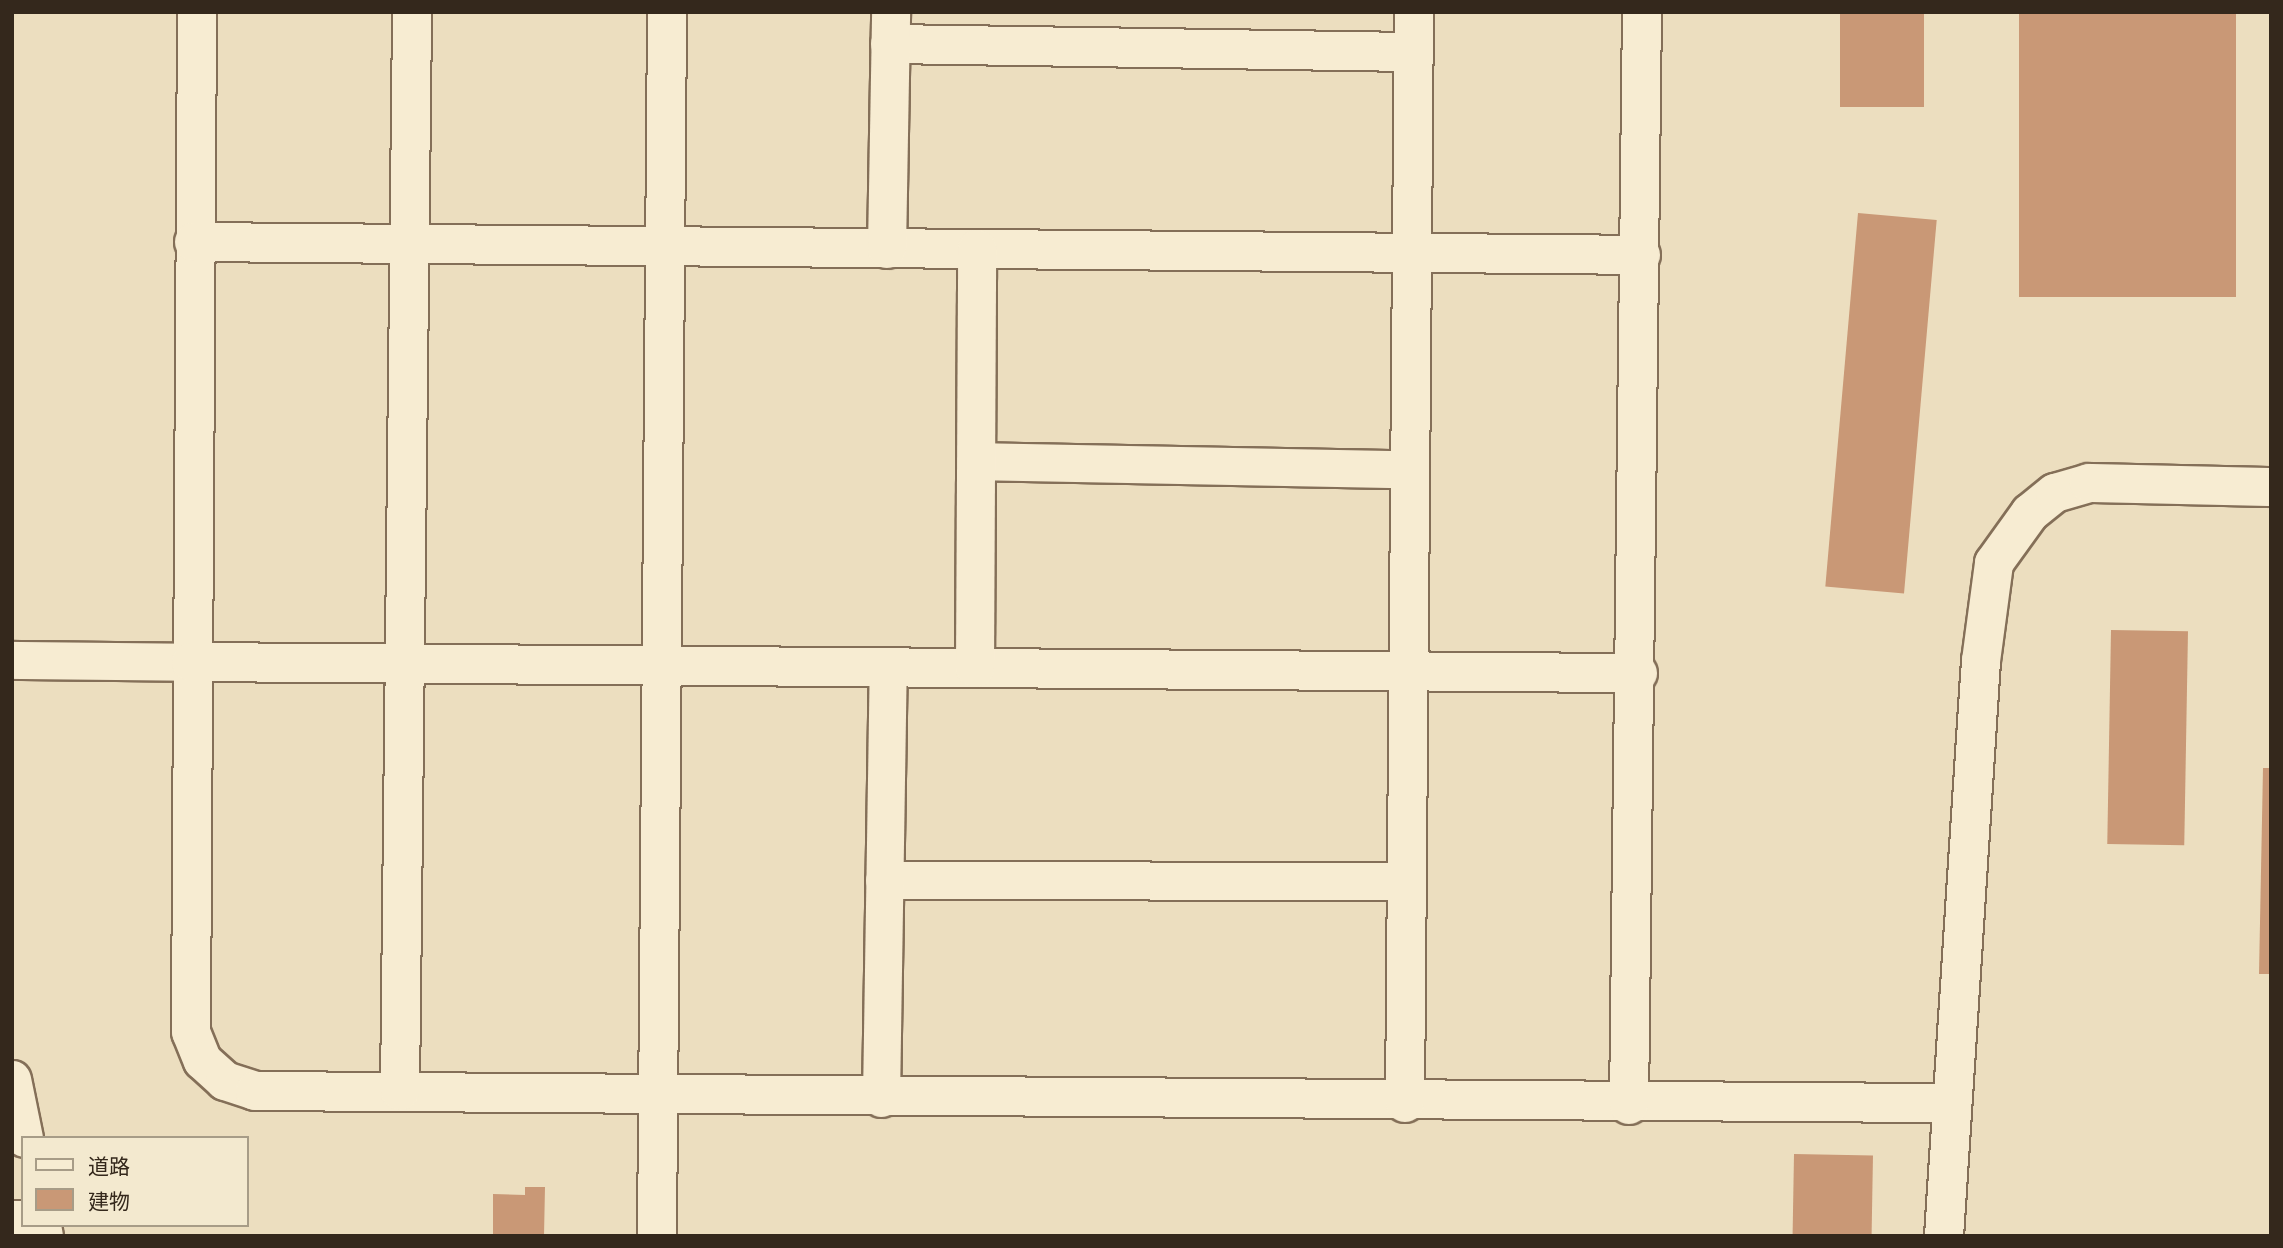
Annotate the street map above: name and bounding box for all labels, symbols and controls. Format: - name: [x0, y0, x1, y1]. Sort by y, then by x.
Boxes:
- legend: [21, 1136, 248, 1227]
- text: 道路: [88, 1153, 130, 1180]
- text: 建物: [88, 1188, 130, 1215]

